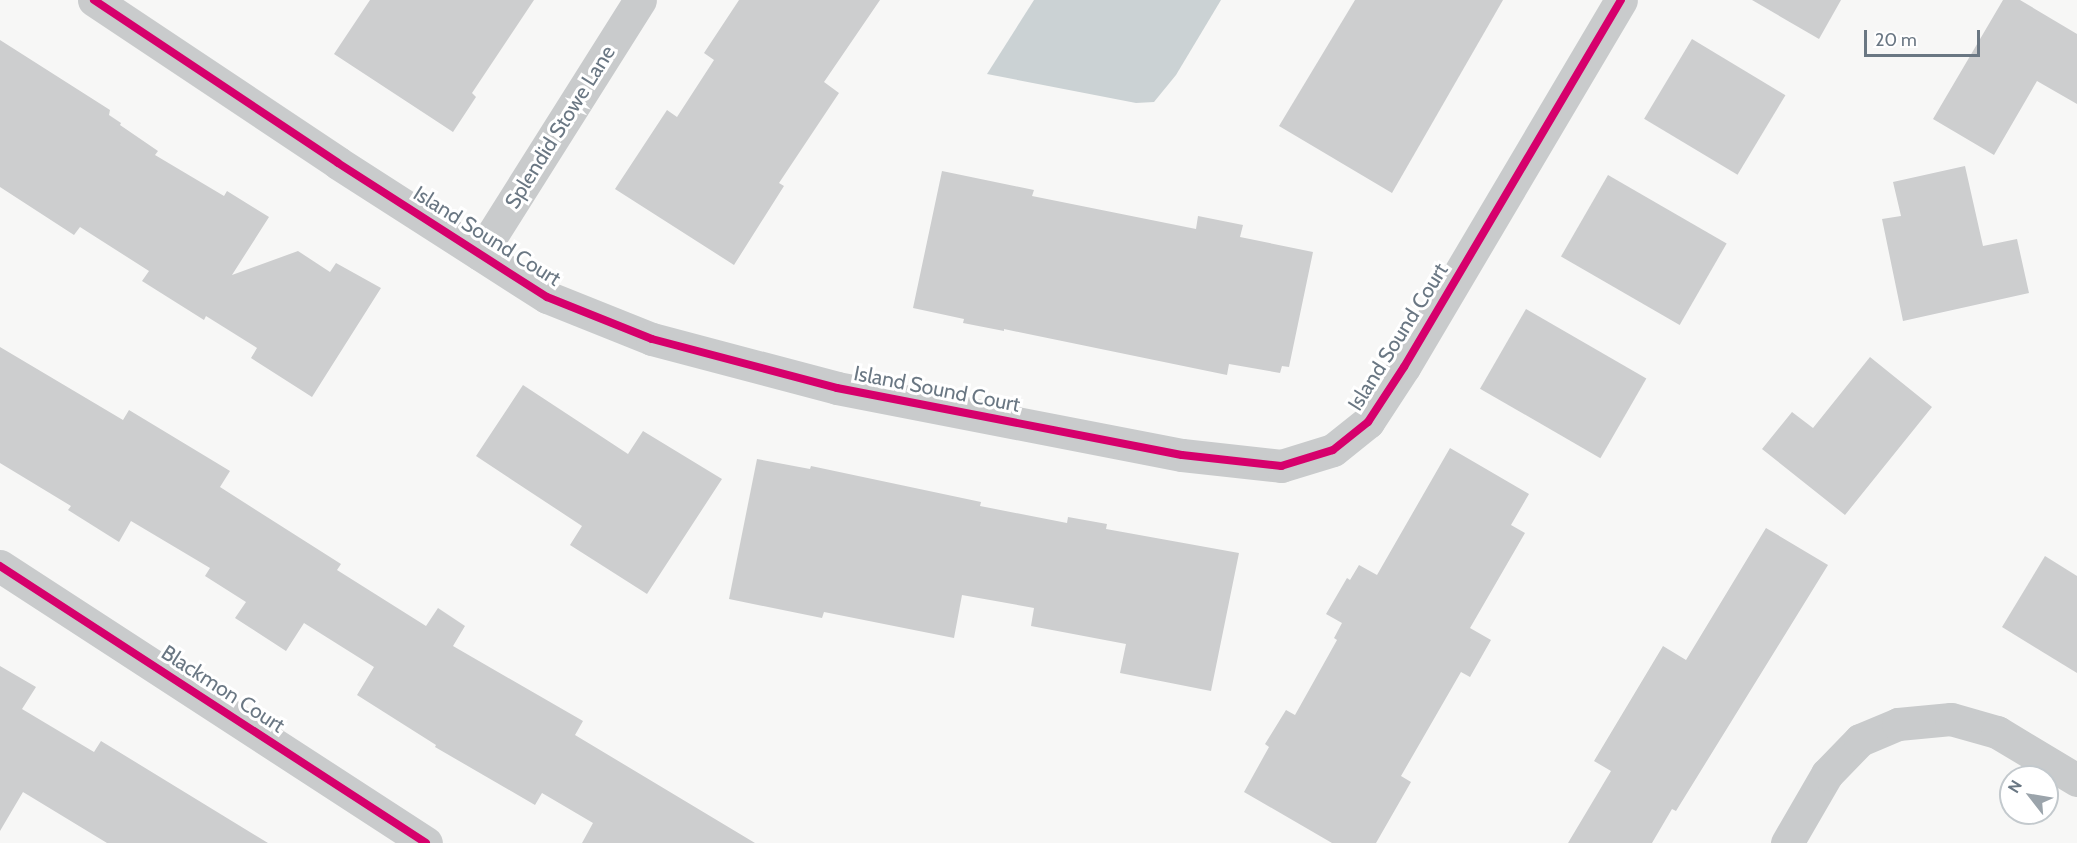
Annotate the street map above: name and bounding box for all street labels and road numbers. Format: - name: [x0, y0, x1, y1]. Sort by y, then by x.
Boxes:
- street label: Splendid Stowe Lane: [500, 41, 620, 213]
- street label: Island Sound Court: [409, 181, 565, 291]
- street label: Island Sound Court: [1343, 259, 1453, 415]
- street label: Island Sound Court: [852, 361, 1022, 417]
- street label: Blackmon Court: [157, 640, 289, 738]

